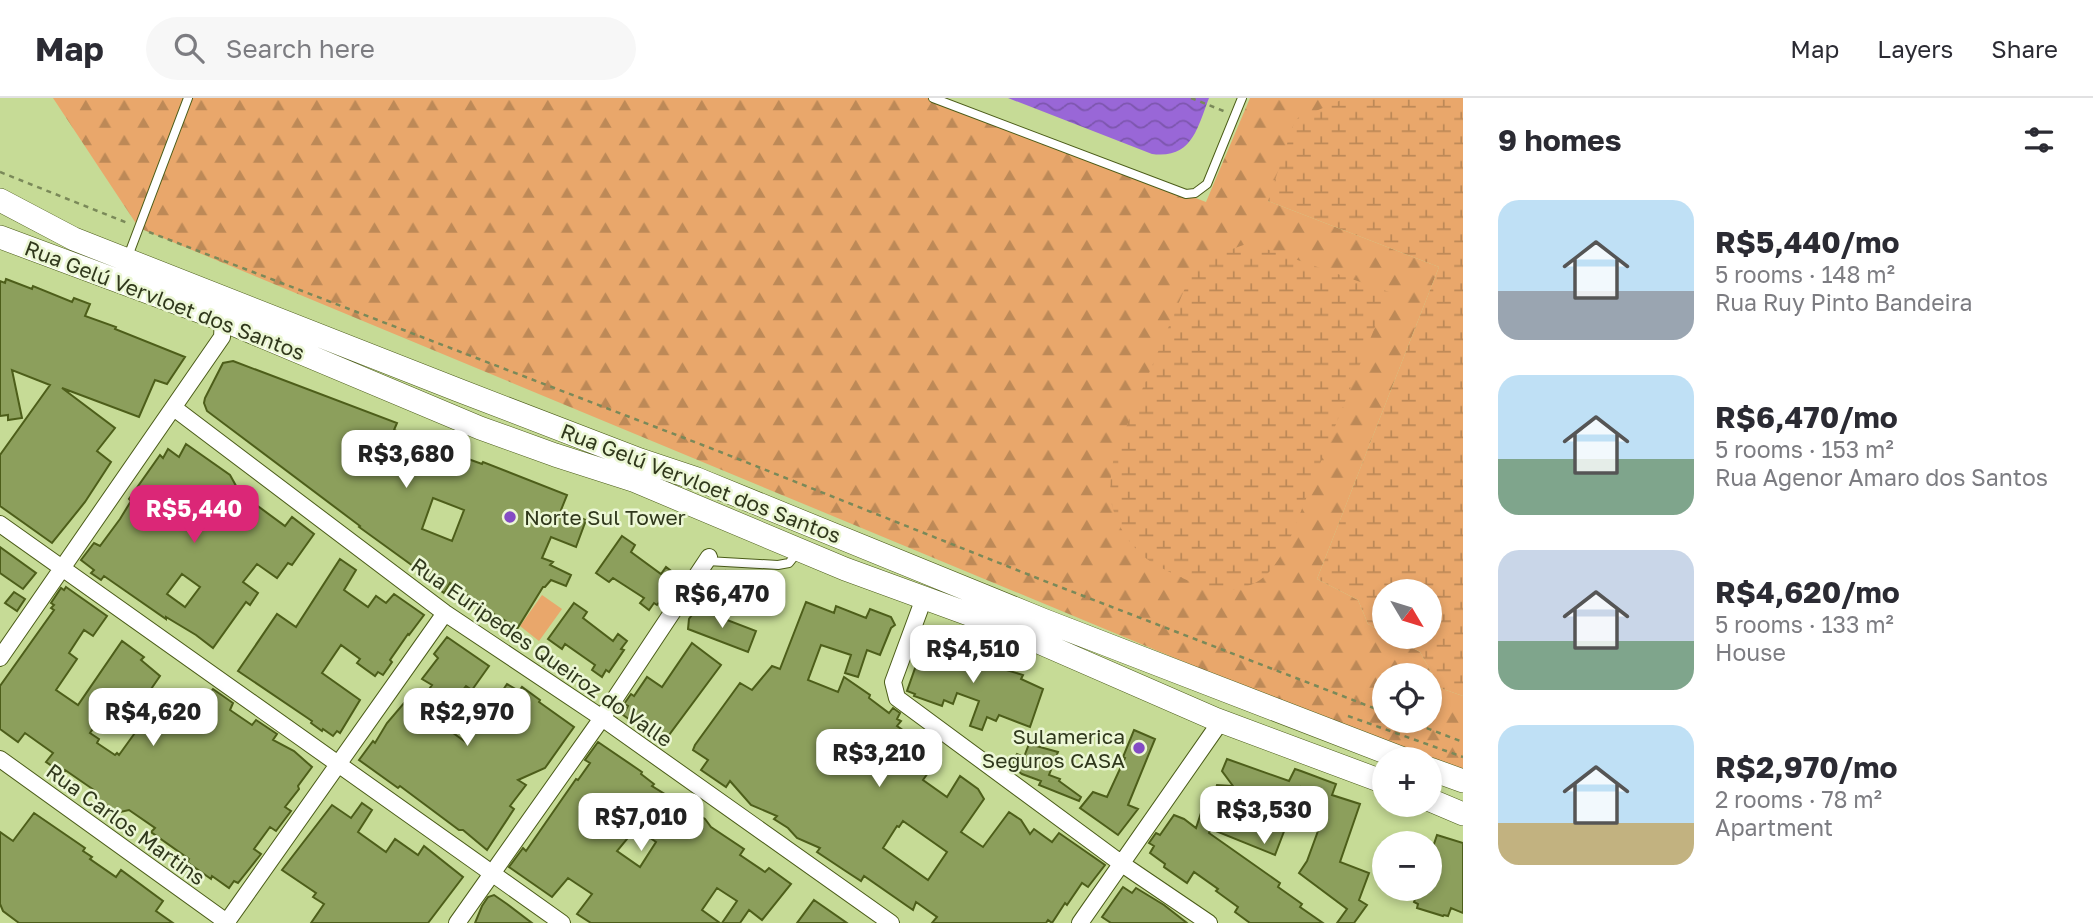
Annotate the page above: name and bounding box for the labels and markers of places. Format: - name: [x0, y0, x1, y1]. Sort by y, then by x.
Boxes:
- pin: R$3,680: [341, 430, 471, 490]
- pin: R$5,440: [129, 486, 259, 545]
- place label: Norte Sul Tower: [524, 504, 686, 530]
- marker: Norte Sul Tower: [502, 509, 518, 525]
- pin: R$6,470: [657, 570, 787, 630]
- pin: R$4,510: [908, 626, 1038, 685]
- pin: R$4,620: [88, 688, 218, 748]
- pin: R$2,970: [402, 688, 532, 748]
- place label: Sulamerica Seguros CASA: [982, 723, 1125, 773]
- pin: R$3,210: [814, 730, 944, 789]
- marker: Sulamerica Seguros CASA: [1131, 740, 1147, 756]
- pin: R$3,530: [1199, 786, 1329, 846]
- pin: R$7,010: [576, 794, 706, 853]

